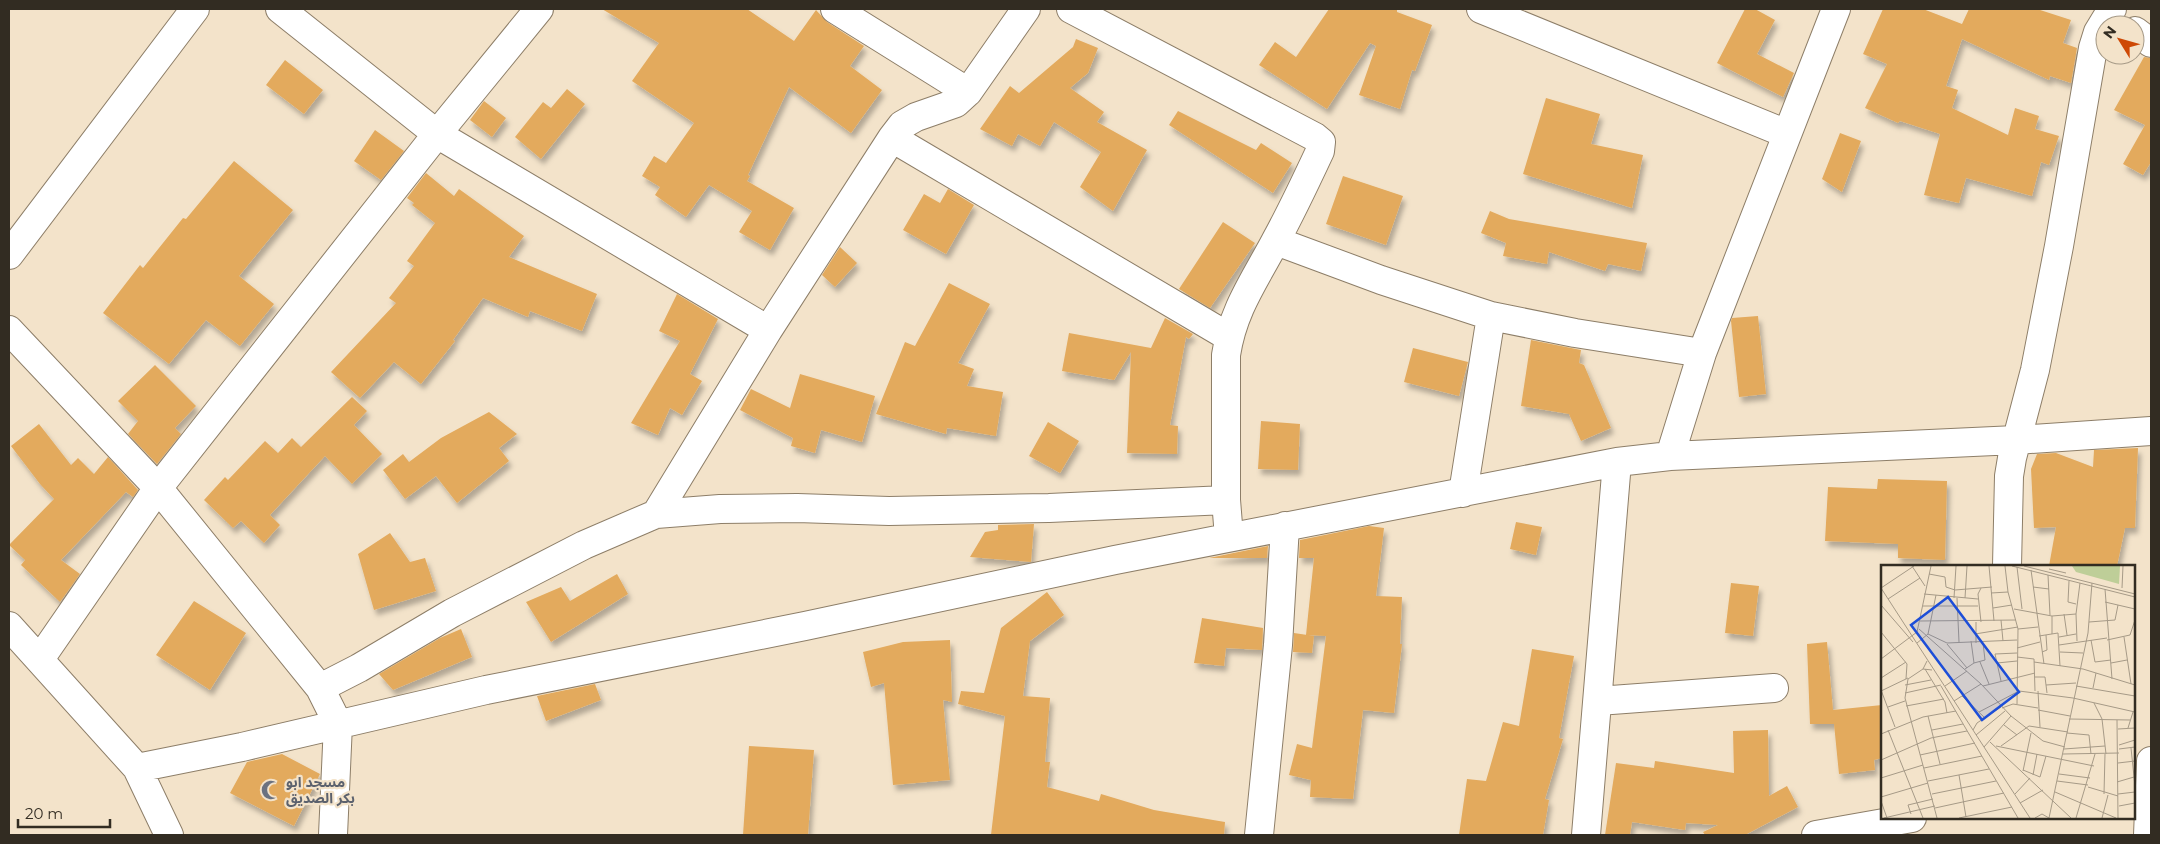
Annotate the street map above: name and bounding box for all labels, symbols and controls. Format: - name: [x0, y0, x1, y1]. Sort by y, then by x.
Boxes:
- north arrow: [2095, 15, 2145, 65]
- text: N: [2099, 22, 2120, 42]
- inset map: [1881, 565, 2135, 819]
- place label: مسجد ابو بكر الصديق: [286, 773, 355, 807]
- mosque icon: مسجد ابو بكر الصديق: [260, 779, 282, 801]
- scale bar: [18, 796, 110, 828]
- text: 20 m: [25, 804, 63, 823]

